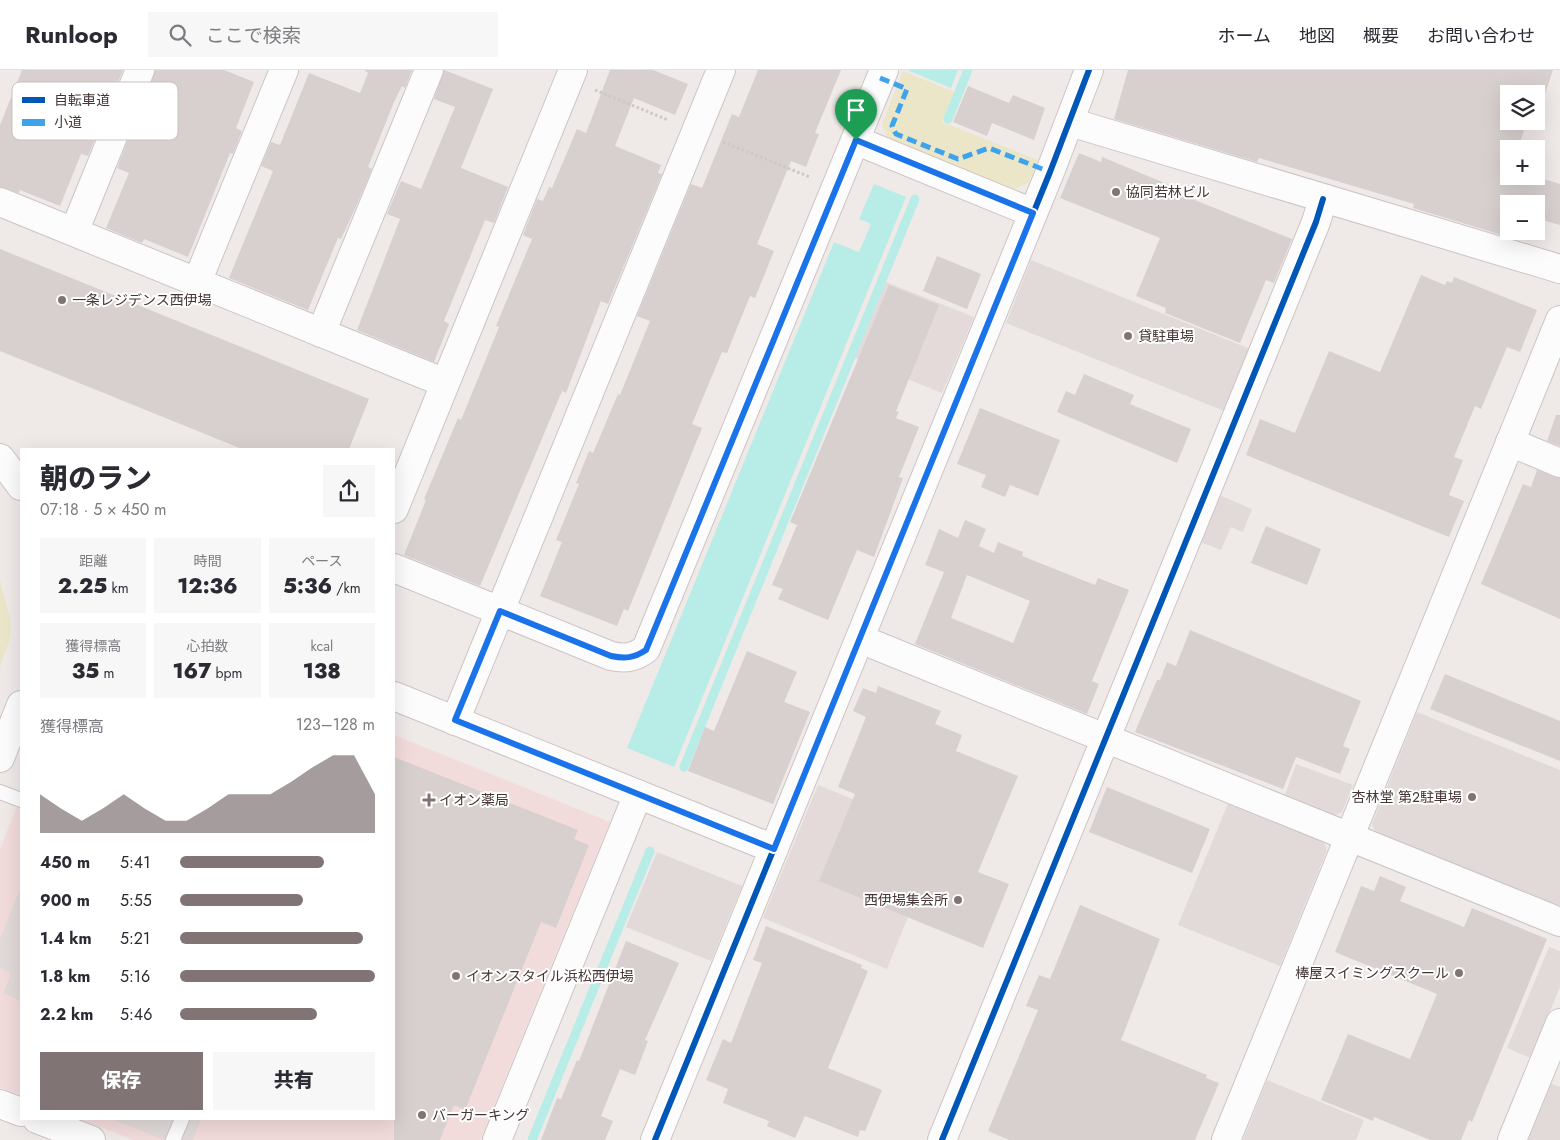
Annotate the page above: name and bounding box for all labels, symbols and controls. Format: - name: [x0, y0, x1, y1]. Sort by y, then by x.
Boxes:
- search box: [148, 12, 498, 57]
- text: Runloop: [25, 17, 118, 52]
- icon: search: [166, 21, 194, 49]
- text: ここで検索: [206, 22, 301, 49]
- text: ホーム: [1218, 23, 1271, 49]
- text: 地図: [1299, 23, 1335, 49]
- text: 概要: [1363, 23, 1399, 49]
- text: お問い合わせ: [1427, 23, 1535, 49]
- legend: [12, 82, 178, 140]
- map controls: [1500, 85, 1545, 240]
- button: layers: [1500, 85, 1545, 130]
- pin: [835, 89, 877, 140]
- text: 自転車道: [54, 90, 110, 110]
- icon: arrive: [842, 96, 870, 124]
- text: 小道: [54, 112, 82, 132]
- button: +: [1500, 140, 1545, 185]
- place label: 協同若林ビル: [1126, 182, 1210, 202]
- marker: 協同若林ビル: [1110, 186, 1122, 198]
- button: −: [1500, 195, 1545, 240]
- place label: 一条レジデンス西伊場: [72, 290, 212, 310]
- marker: 一条レジデンス西伊場: [56, 294, 68, 306]
- place label: 貸駐車場: [1138, 326, 1194, 346]
- marker: 貸駐車場: [1122, 330, 1134, 342]
- text: 朝のラン: [40, 458, 152, 499]
- button: share: [323, 465, 375, 517]
- text: 07:18 · 5 × 450 m: [40, 498, 167, 521]
- text: 距離: [79, 551, 107, 571]
- text: 時間: [193, 551, 221, 571]
- text: ペース: [301, 551, 342, 571]
- text: 2.25: [58, 571, 107, 601]
- text: 12:36: [177, 571, 238, 601]
- text: 5:36: [283, 571, 332, 601]
- text: km: [107, 578, 129, 598]
- text: /km: [332, 578, 361, 598]
- text: 獲得標高: [65, 636, 121, 656]
- text: 心拍数: [186, 636, 228, 656]
- text: kcal: [311, 636, 333, 656]
- text: 35: [72, 656, 99, 686]
- text: 167: [173, 656, 211, 686]
- text: 138: [303, 656, 341, 686]
- text: m: [99, 663, 115, 683]
- text: bpm: [211, 663, 242, 683]
- text: 123–128 m: [296, 713, 375, 736]
- text: 獲得標高: [40, 715, 104, 738]
- place label: 杏林堂 第2駐車場: [1352, 787, 1462, 807]
- place label: イオン薬局: [439, 790, 509, 810]
- marker: 杏林堂 第2駐車場: [1466, 791, 1478, 803]
- marker: イオン薬局: [423, 794, 435, 806]
- text: 450 m: [40, 851, 90, 874]
- text: 5:41: [120, 851, 150, 874]
- text: 900 m: [40, 889, 90, 912]
- text: 5:55: [120, 889, 152, 912]
- place label: 西伊場集会所: [864, 890, 948, 910]
- marker: 西伊場集会所: [952, 894, 964, 906]
- text: 1.4 km: [40, 927, 92, 950]
- text: 5:21: [120, 927, 150, 950]
- place label: 棒屋スイミングスクール: [1295, 963, 1449, 983]
- text: 1.8 km: [40, 965, 90, 988]
- text: 5:16: [120, 965, 150, 988]
- place label: イオンスタイル浜松西伊場: [466, 966, 634, 986]
- marker: 棒屋スイミングスクール: [1453, 967, 1465, 979]
- marker: イオンスタイル浜松西伊場: [450, 970, 462, 982]
- text: 2.2 km: [40, 1003, 93, 1026]
- text: 5:46: [120, 1003, 152, 1026]
- button: 保存: [40, 1052, 203, 1110]
- button: 共有: [213, 1052, 375, 1110]
- place label: バーガーキング: [432, 1105, 530, 1125]
- marker: バーガーキング: [416, 1109, 428, 1121]

